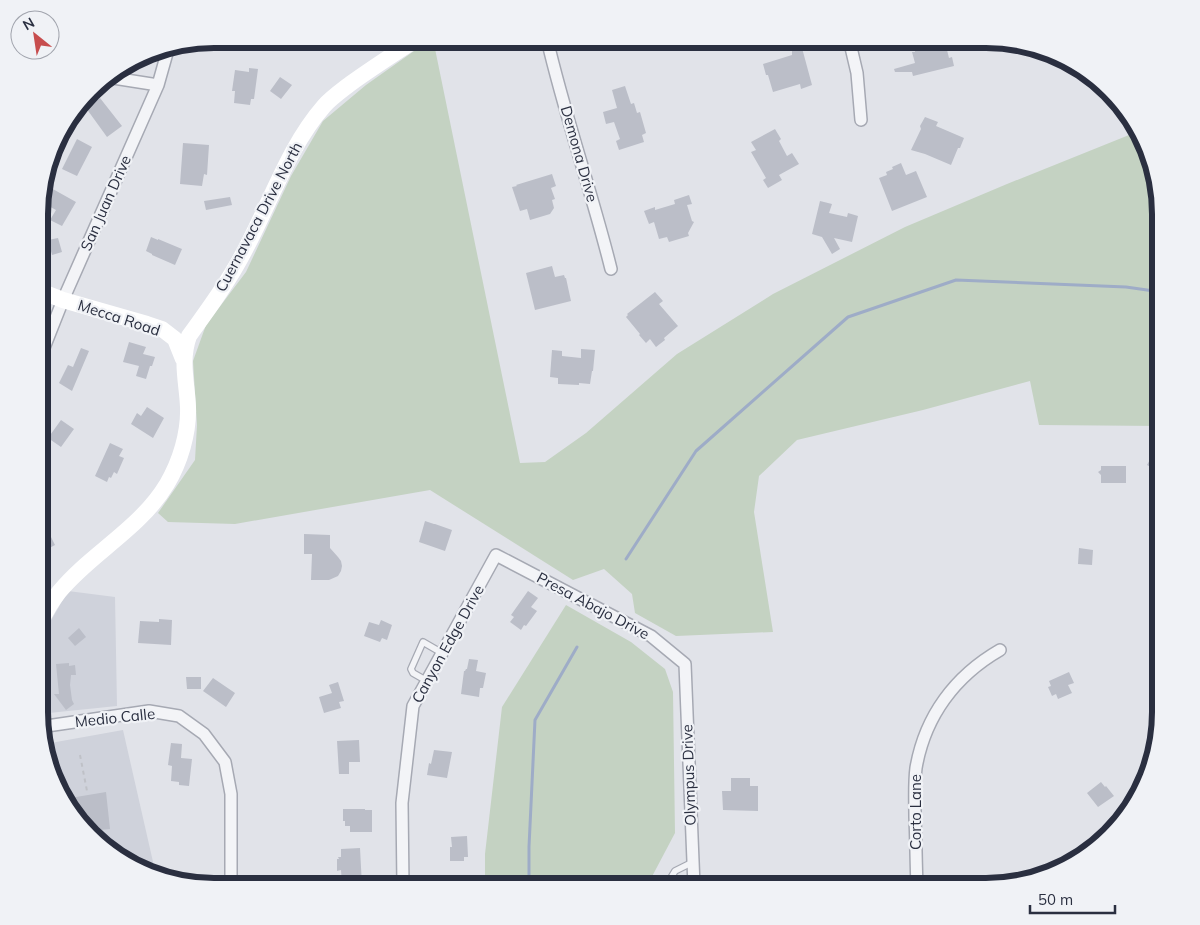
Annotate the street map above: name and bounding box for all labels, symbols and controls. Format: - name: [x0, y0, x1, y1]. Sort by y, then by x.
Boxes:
- north arrow: [10, 10, 60, 60]
- text: N: [19, 13, 38, 34]
- street label: Demona Drive: [557, 104, 602, 204]
- street label: Cuernavaca Drive North: [211, 139, 306, 295]
- street label: San Juan Drive: [76, 152, 135, 254]
- street label: Mecca Road: [76, 295, 163, 340]
- street label: Presa Abajo Drive: [534, 568, 653, 643]
- street label: Canyon Edge Drive: [407, 581, 488, 706]
- street label: Medio Calle: [74, 704, 156, 731]
- street label: Olympus Drive: [677, 724, 700, 826]
- street label: Corto Lane: [906, 774, 925, 850]
- scale bar: [1030, 882, 1115, 914]
- text: 50 m: [1038, 890, 1073, 909]

